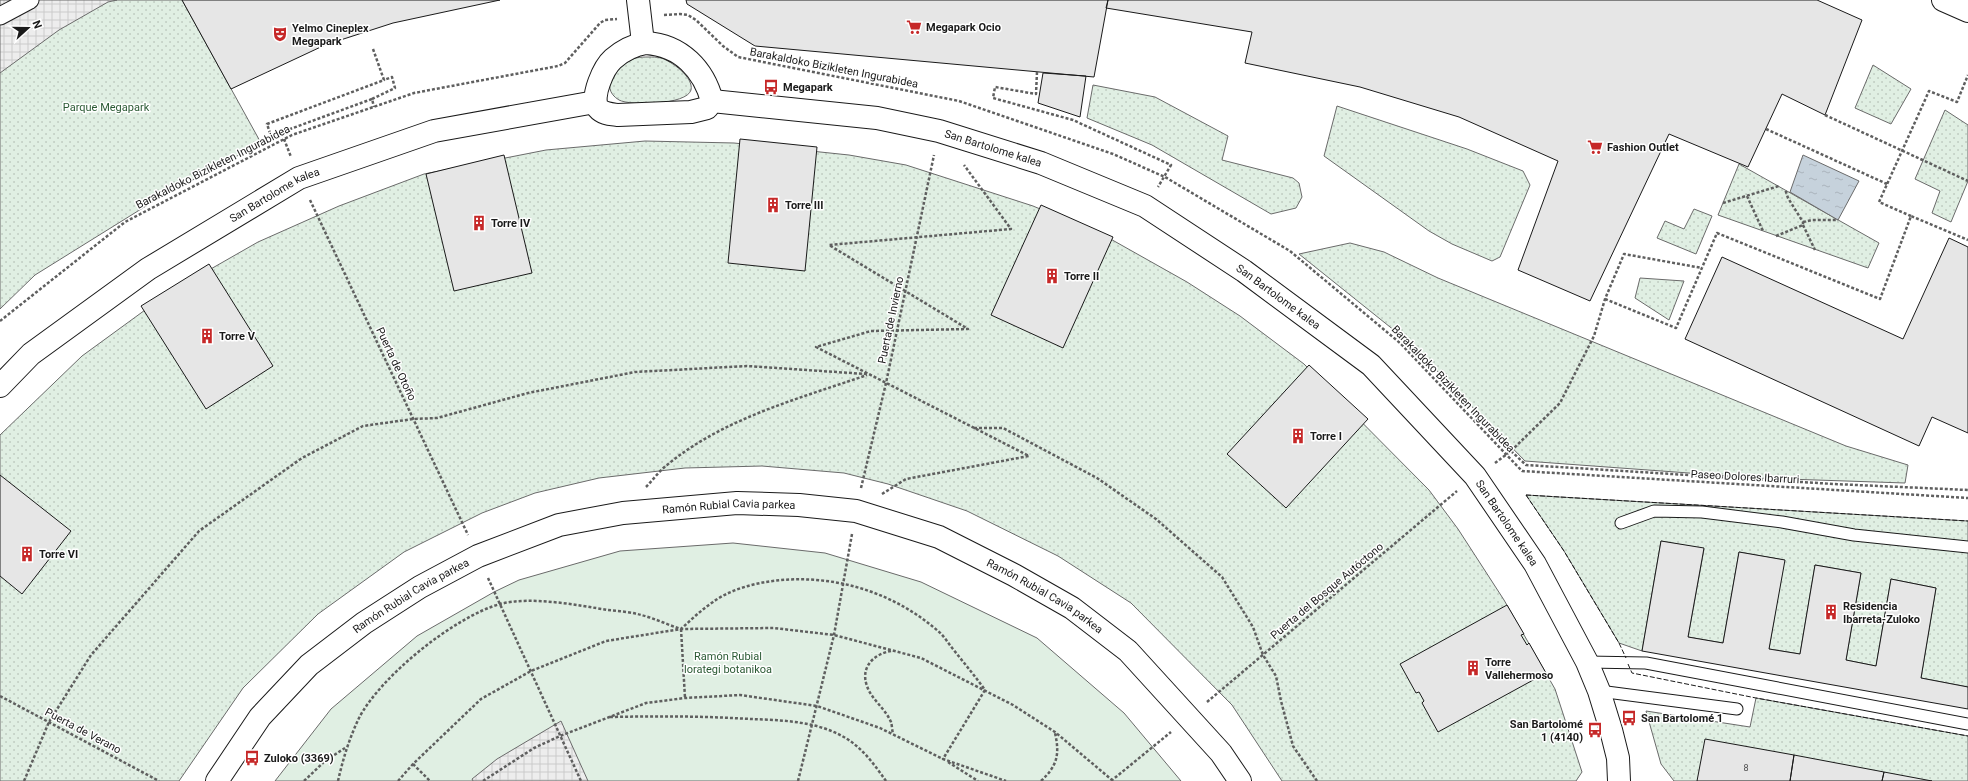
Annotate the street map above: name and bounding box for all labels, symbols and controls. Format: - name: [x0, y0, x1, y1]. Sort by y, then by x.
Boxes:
- north arrow: [8, 8, 48, 48]
- supermarket icon: Megapark Ocio: [905, 18, 923, 36]
- text: N: [29, 19, 44, 31]
- place label: Megapark Ocio: [926, 21, 1001, 34]
- place label: Yelmo Cineplex Megapark: [292, 22, 369, 48]
- theatre icon: Yelmo Cineplex Megapark: [271, 25, 289, 43]
- street label: Barakaldoko Bizikleten Ingurabidea: [749, 45, 919, 91]
- bus stop icon: Megapark: [762, 78, 780, 96]
- place label: Megapark: [783, 81, 833, 94]
- park label: Parque Megapark: [63, 101, 150, 114]
- street label: Barakaldoko Bizikleten Ingurabidea: [134, 122, 292, 212]
- street label: San Bartolome kalea: [943, 127, 1043, 169]
- supermarket icon: Fashion Outlet: [1586, 138, 1604, 156]
- place label: Fashion Outlet: [1607, 141, 1679, 154]
- street label: San Bartolome kalea: [227, 165, 321, 225]
- building icon: Torre III: [764, 196, 782, 214]
- place label: Torre III: [785, 199, 823, 212]
- building icon: Torre IV: [470, 214, 488, 232]
- place label: Torre IV: [491, 217, 531, 230]
- street label: San Bartolome kalea: [1234, 261, 1323, 332]
- building icon: Torre II: [1043, 267, 1061, 285]
- place label: Torre II: [1064, 270, 1099, 283]
- street label: Puerta de Invierno: [875, 275, 907, 365]
- street label: Barakaldoko Bizikleten Ingurabidea: [1389, 323, 1517, 455]
- street label: Puerta de Otoño: [373, 325, 419, 403]
- building icon: Torre V: [198, 327, 216, 345]
- place label: Torre V: [219, 330, 256, 343]
- building icon: Torre I: [1289, 427, 1307, 445]
- place label: Torre I: [1310, 430, 1342, 443]
- street label: Paseo Dolores Ibarruri: [1690, 468, 1800, 486]
- street label: San Bartolome kalea: [1473, 477, 1541, 568]
- street label: Ramón Rubial Cavia parkea: [662, 496, 796, 516]
- street label: Puerta del Bosque Autóctono: [1268, 540, 1386, 642]
- building icon: Torre VI: [18, 545, 36, 563]
- place label: Torre VI: [39, 548, 78, 561]
- street label: Ramón Rubial Cavia parkea: [350, 556, 471, 636]
- street label: Ramón Rubial Cavia parkea: [985, 556, 1106, 636]
- place label: Residencia Ibarreta-Zuloko: [1843, 600, 1920, 626]
- building icon: Residencia Ibarreta-Zuloko: [1822, 603, 1840, 621]
- park label: Ramón Rubial lorategi botanikoa: [684, 650, 772, 676]
- place label: Torre Vallehermoso: [1485, 656, 1553, 682]
- building icon: Torre Vallehermoso: [1464, 659, 1482, 677]
- street label: Puerta de Verano: [43, 705, 123, 757]
- bus stop icon: San Bartolomé 1: [1620, 709, 1638, 727]
- place label: San Bartolomé 1: [1641, 712, 1723, 725]
- place label: San Bartolomé 1 (4140): [1510, 718, 1583, 744]
- bus stop icon: San Bartolomé 1 (4140): [1586, 721, 1604, 739]
- bus stop icon: Zuloko (3369): [243, 749, 261, 767]
- place label: Zuloko (3369): [264, 752, 334, 765]
- house number: 8: [1743, 763, 1749, 773]

